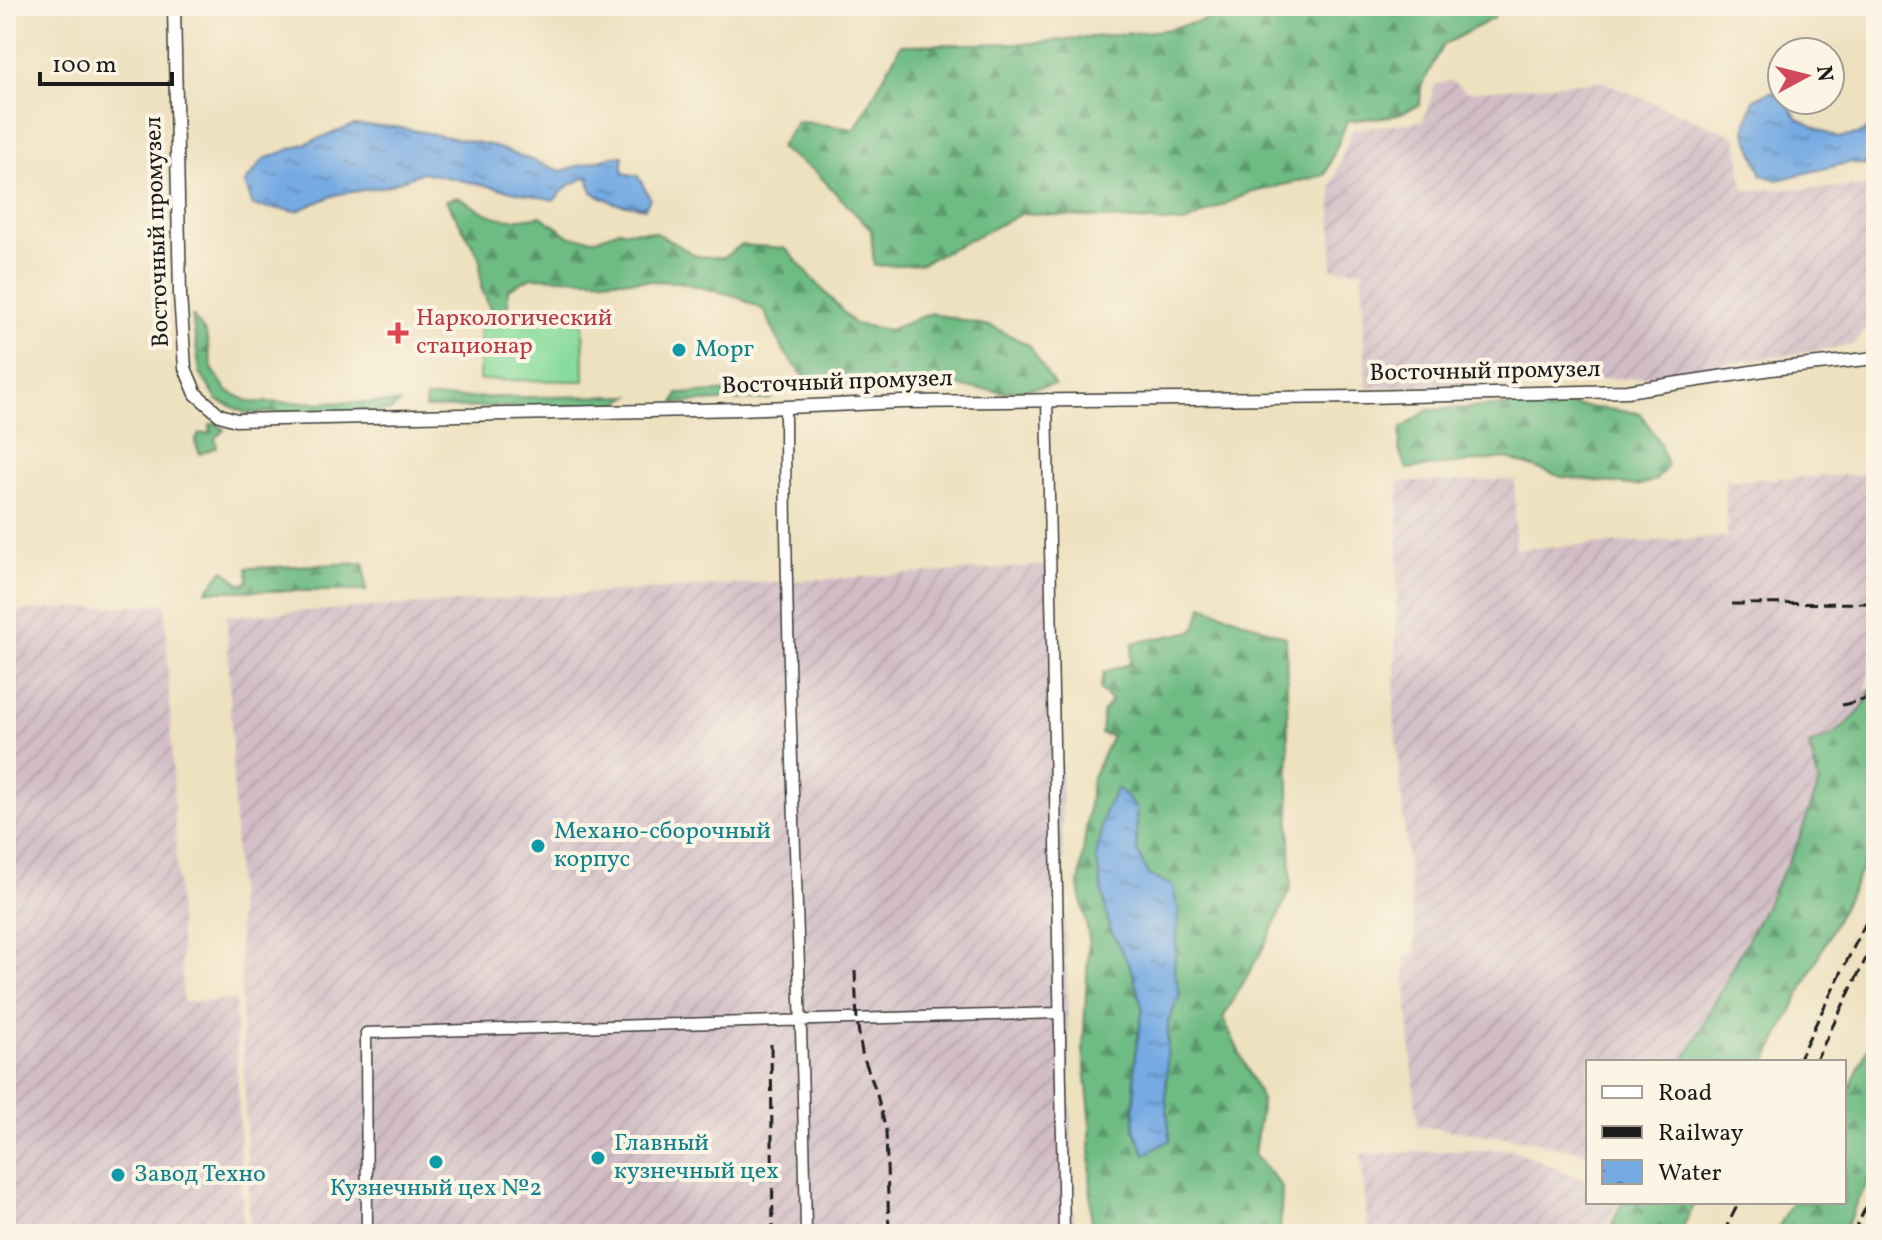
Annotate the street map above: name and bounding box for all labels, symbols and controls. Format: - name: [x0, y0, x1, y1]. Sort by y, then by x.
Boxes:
- scale bar: [40, 36, 172, 86]
- north arrow: [1766, 36, 1846, 116]
- text: 100 m: [52, 49, 117, 83]
- text: N: [1807, 64, 1840, 84]
- street label: Восточный промузел: [137, 116, 179, 348]
- place label: Наркологический стационар: [416, 302, 612, 364]
- marker: Наркологический стационар: [387, 322, 409, 344]
- place label: Морг: [695, 333, 754, 367]
- marker: Морг: [670, 341, 688, 359]
- street label: Восточный промузел: [1369, 353, 1601, 391]
- street label: Восточный промузел: [721, 362, 953, 404]
- place label: Механо-сборочный корпус: [554, 815, 771, 877]
- marker: Механо-сборочный корпус: [529, 837, 547, 855]
- legend: [1586, 1060, 1846, 1204]
- text: Road: [1658, 1077, 1712, 1111]
- text: Railway: [1658, 1117, 1744, 1151]
- place label: Главный кузнечный цех: [614, 1127, 779, 1189]
- marker: Главный кузнечный цех: [589, 1149, 607, 1167]
- marker: Кузнечный цех №2: [427, 1153, 445, 1171]
- text: Water: [1658, 1157, 1722, 1191]
- place label: Завод Техно: [134, 1158, 266, 1192]
- marker: Завод Техно: [109, 1166, 127, 1184]
- place label: Кузнечный цех №2: [330, 1172, 542, 1206]

